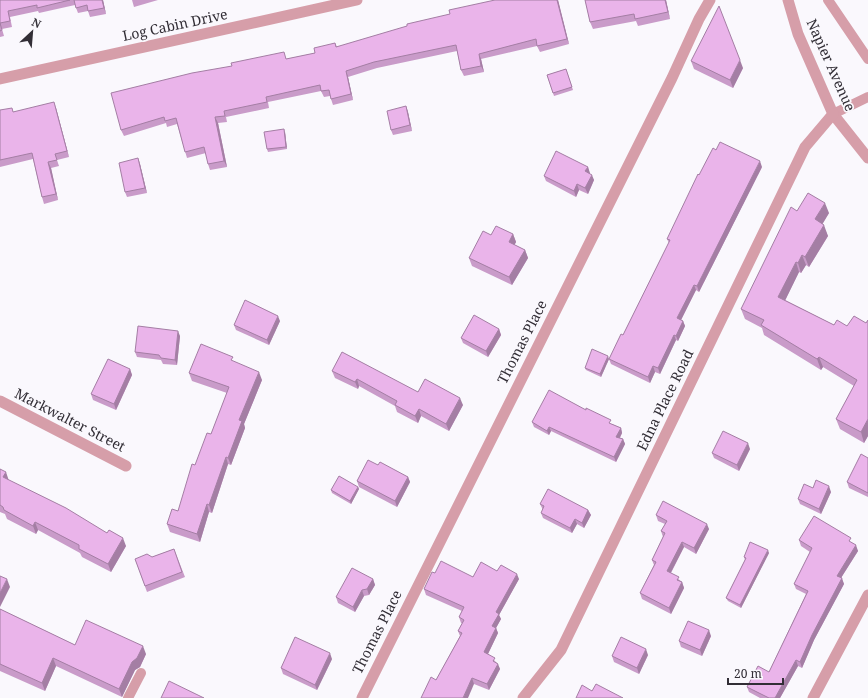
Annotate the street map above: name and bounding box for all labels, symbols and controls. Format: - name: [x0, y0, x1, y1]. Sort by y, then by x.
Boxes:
- street label: Log Cabin Drive: [121, 4, 229, 45]
- north arrow: [12, 12, 52, 52]
- text: N: [29, 14, 44, 31]
- street label: Napier Avenue: [803, 16, 860, 114]
- street label: Thomas Place: [492, 297, 551, 387]
- street label: Edna Place Road: [632, 346, 697, 454]
- street label: Markwalter Street: [12, 383, 129, 456]
- street label: Thomas Place: [347, 587, 406, 677]
- scale bar: [728, 660, 783, 686]
- text: 20 m: [734, 665, 762, 682]

